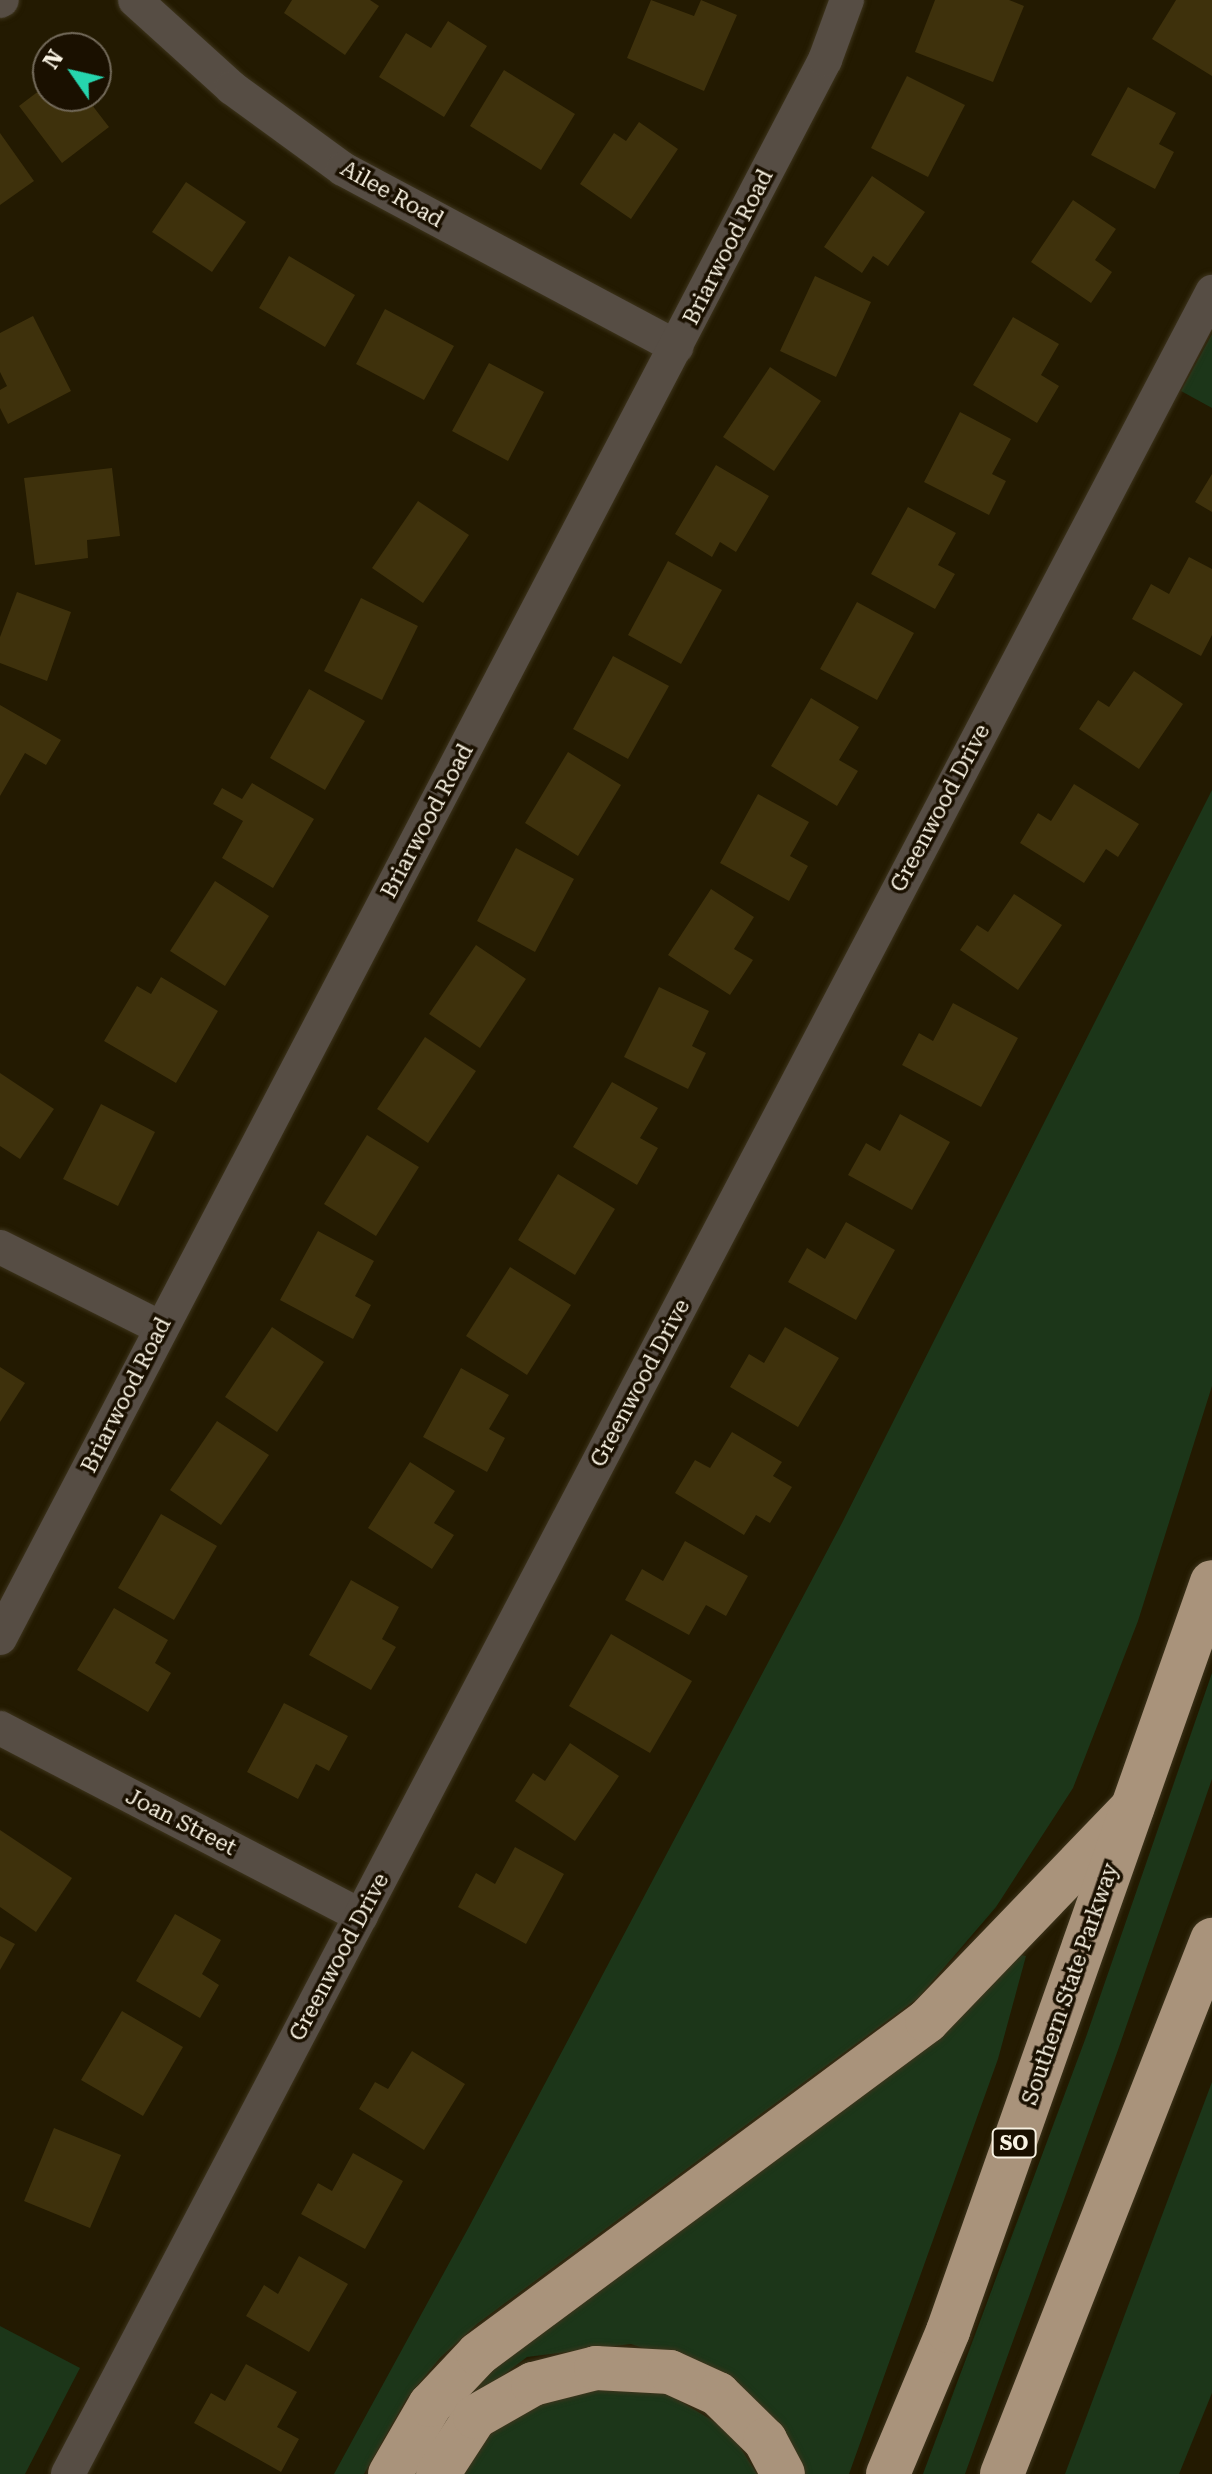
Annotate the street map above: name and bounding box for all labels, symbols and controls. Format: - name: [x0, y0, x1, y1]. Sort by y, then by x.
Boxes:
- north arrow: [32, 32, 112, 112]
- text: N: [38, 45, 68, 73]
- street label: Ailee Road: [336, 155, 448, 233]
- street label: Briarwood Road: [677, 165, 779, 329]
- street label: Greenwood Drive: [885, 720, 995, 896]
- street label: Briarwood Road: [375, 739, 479, 903]
- street label: Greenwood Drive: [585, 1295, 695, 1471]
- street label: Briarwood Road: [75, 1313, 177, 1477]
- street label: Joan Street: [121, 1783, 241, 1861]
- street label: Southern State Parkway: [1016, 1860, 1124, 2108]
- street label: Greenwood Drive: [284, 1869, 394, 2045]
- road number: SO: [990, 2127, 1038, 2159]

